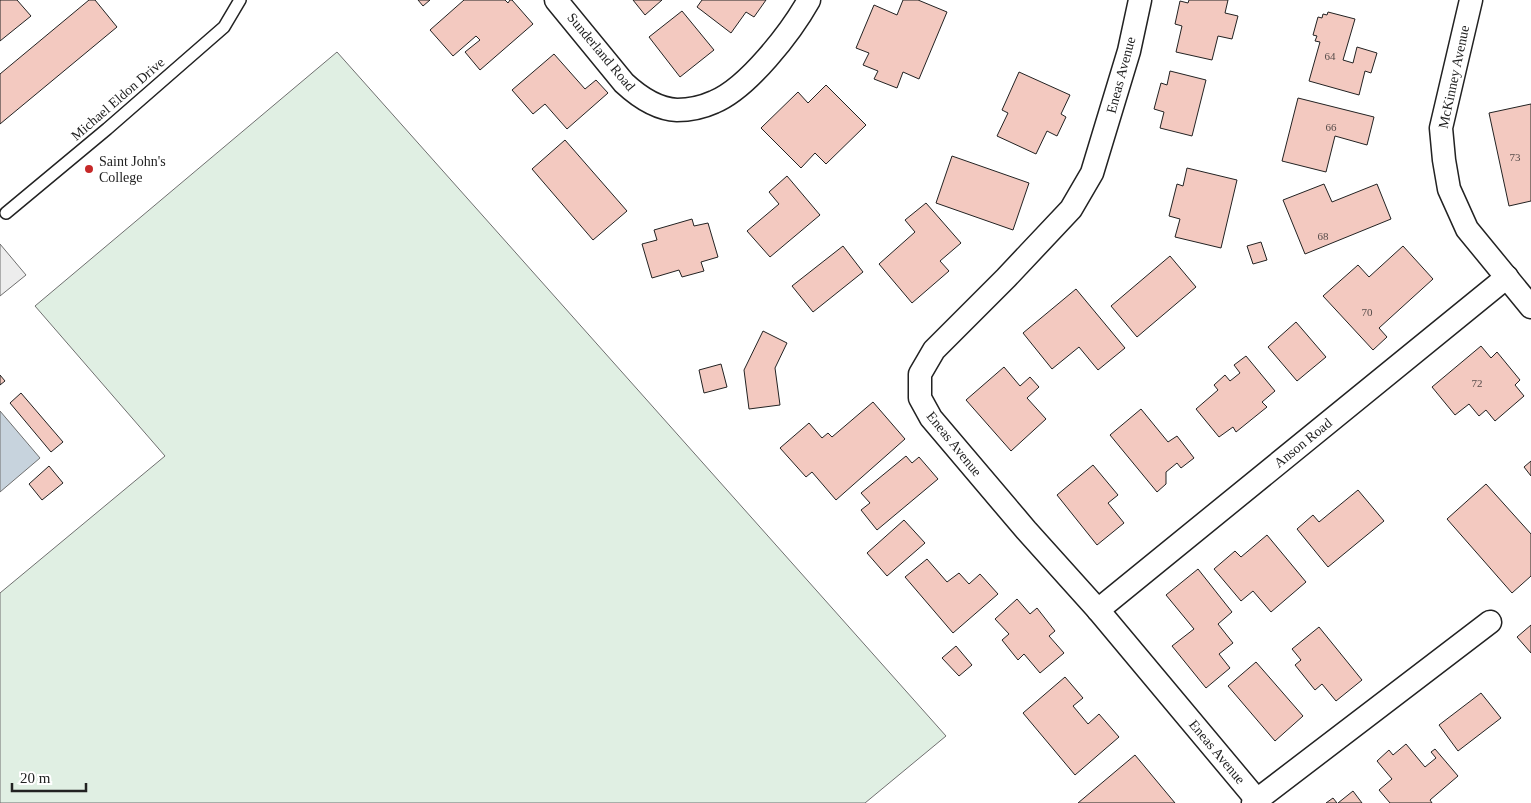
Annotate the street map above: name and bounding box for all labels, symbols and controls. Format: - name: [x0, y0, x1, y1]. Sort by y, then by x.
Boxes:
- street label: Sunderland Road: [564, 10, 638, 94]
- street label: McKinney Avenue: [1436, 24, 1472, 130]
- street label: Eneas Avenue: [1104, 35, 1138, 115]
- house number: 64: [1325, 50, 1336, 62]
- street label: Michael Eldon Drive: [68, 55, 168, 143]
- house number: 66: [1326, 121, 1337, 133]
- house number: 73: [1510, 151, 1521, 163]
- place label: Saint John's College: [99, 154, 166, 185]
- marker: Saint John's College: [83, 163, 95, 175]
- house number: 68: [1318, 230, 1329, 242]
- house number: 70: [1362, 306, 1373, 318]
- house number: 72: [1472, 377, 1483, 389]
- street label: Eneas Avenue: [923, 409, 985, 479]
- street label: Anson Road: [1271, 415, 1335, 471]
- street label: Eneas Avenue: [1186, 717, 1248, 787]
- scale bar: [12, 760, 86, 792]
- text: 20 m: [20, 770, 51, 786]

